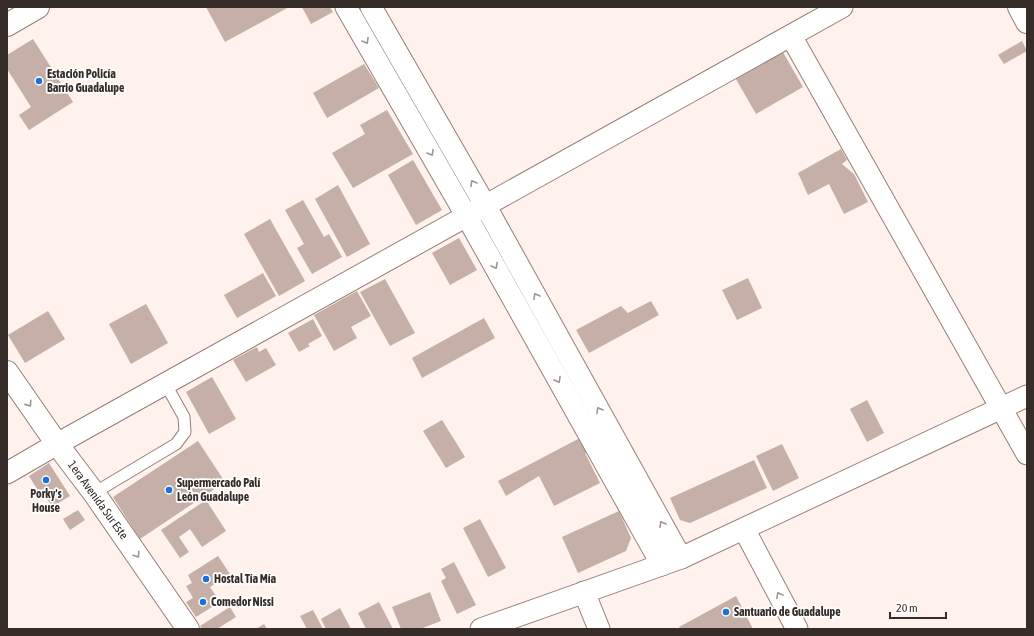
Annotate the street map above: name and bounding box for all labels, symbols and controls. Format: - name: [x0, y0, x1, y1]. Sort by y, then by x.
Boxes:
- one-way arrow: [361, 37, 368, 44]
- place label: Estación Policía Barrio Guadalupe: [47, 67, 125, 95]
- marker: Estación Policía Barrio Guadalupe: [34, 76, 44, 86]
- one-way arrow: [426, 149, 433, 157]
- one-way arrow: [470, 180, 477, 187]
- one-way arrow: [490, 262, 498, 270]
- one-way arrow: [533, 293, 541, 300]
- one-way arrow: [554, 376, 561, 383]
- one-way arrow: [24, 400, 32, 407]
- one-way arrow: [596, 407, 604, 414]
- street label: 1era Avenida Sur Este: [65, 458, 131, 542]
- marker: Porky's House: [41, 475, 51, 485]
- place label: Supermercado Palí León Guadalupe: [177, 476, 261, 504]
- marker: Supermercado Palí León Guadalupe: [164, 485, 174, 495]
- place label: Porky's House: [30, 487, 62, 515]
- one-way arrow: [659, 520, 667, 528]
- one-way arrow: [132, 551, 140, 558]
- place label: Hostal Tía Mía: [214, 572, 277, 586]
- marker: Hostal Tía Mía: [201, 574, 211, 584]
- one-way arrow: [776, 591, 783, 599]
- scale bar: [890, 594, 946, 620]
- place label: Comedor Nissi: [211, 595, 274, 609]
- marker: Comedor Nissi: [198, 597, 208, 607]
- text: 20 m: [896, 601, 918, 615]
- place label: Santuario de Guadalupe: [734, 605, 841, 619]
- marker: Santuario de Guadalupe: [721, 607, 731, 617]

